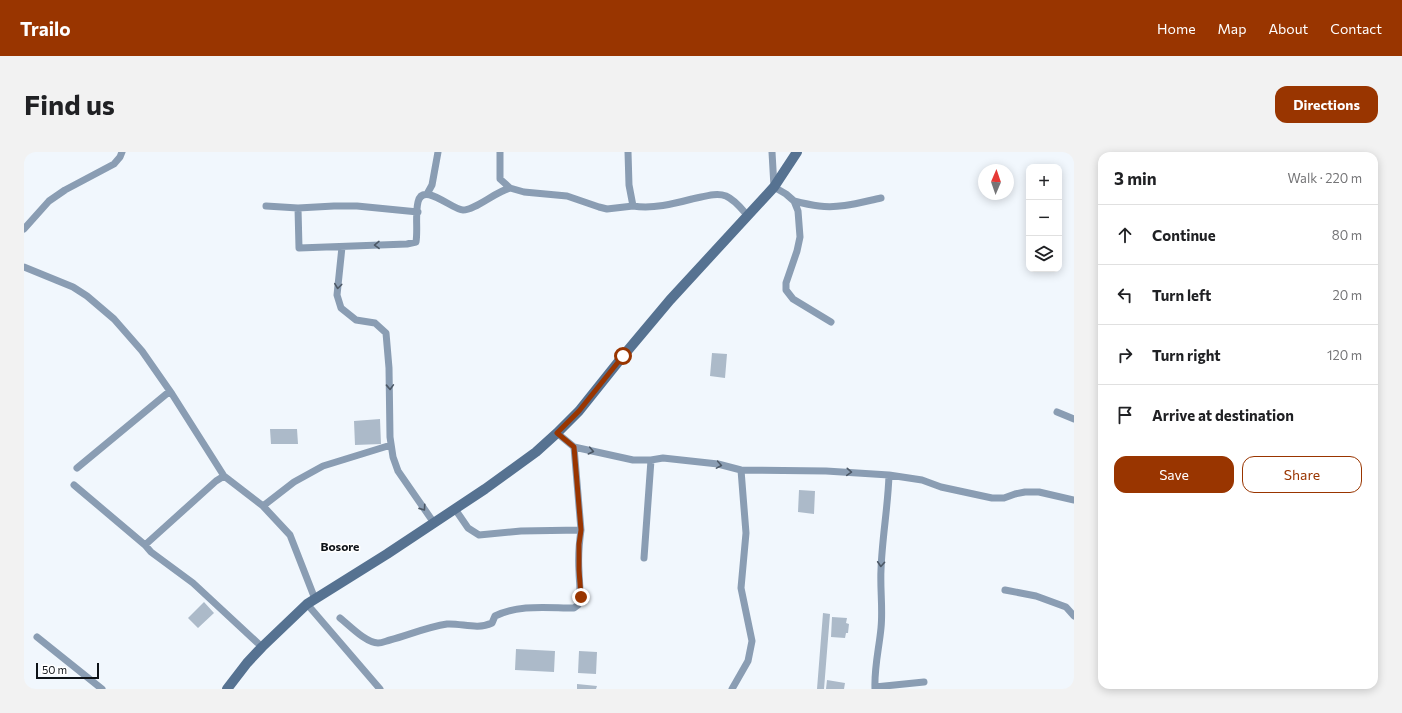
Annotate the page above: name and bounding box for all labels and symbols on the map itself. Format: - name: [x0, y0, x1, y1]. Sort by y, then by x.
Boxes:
- north arrow: [978, 164, 1014, 200]
- one-way arrow: [374, 241, 380, 249]
- one-way arrow: [334, 283, 343, 289]
- route start: [614, 347, 632, 365]
- one-way arrow: [386, 384, 394, 390]
- one-way arrow: [588, 446, 594, 454]
- one-way arrow: [716, 460, 722, 469]
- one-way arrow: [846, 468, 852, 477]
- one-way arrow: [418, 504, 426, 511]
- district label: Bosore: [321, 539, 359, 553]
- one-way arrow: [877, 561, 885, 567]
- route end: [572, 588, 590, 606]
- scale bar: [36, 661, 99, 680]

